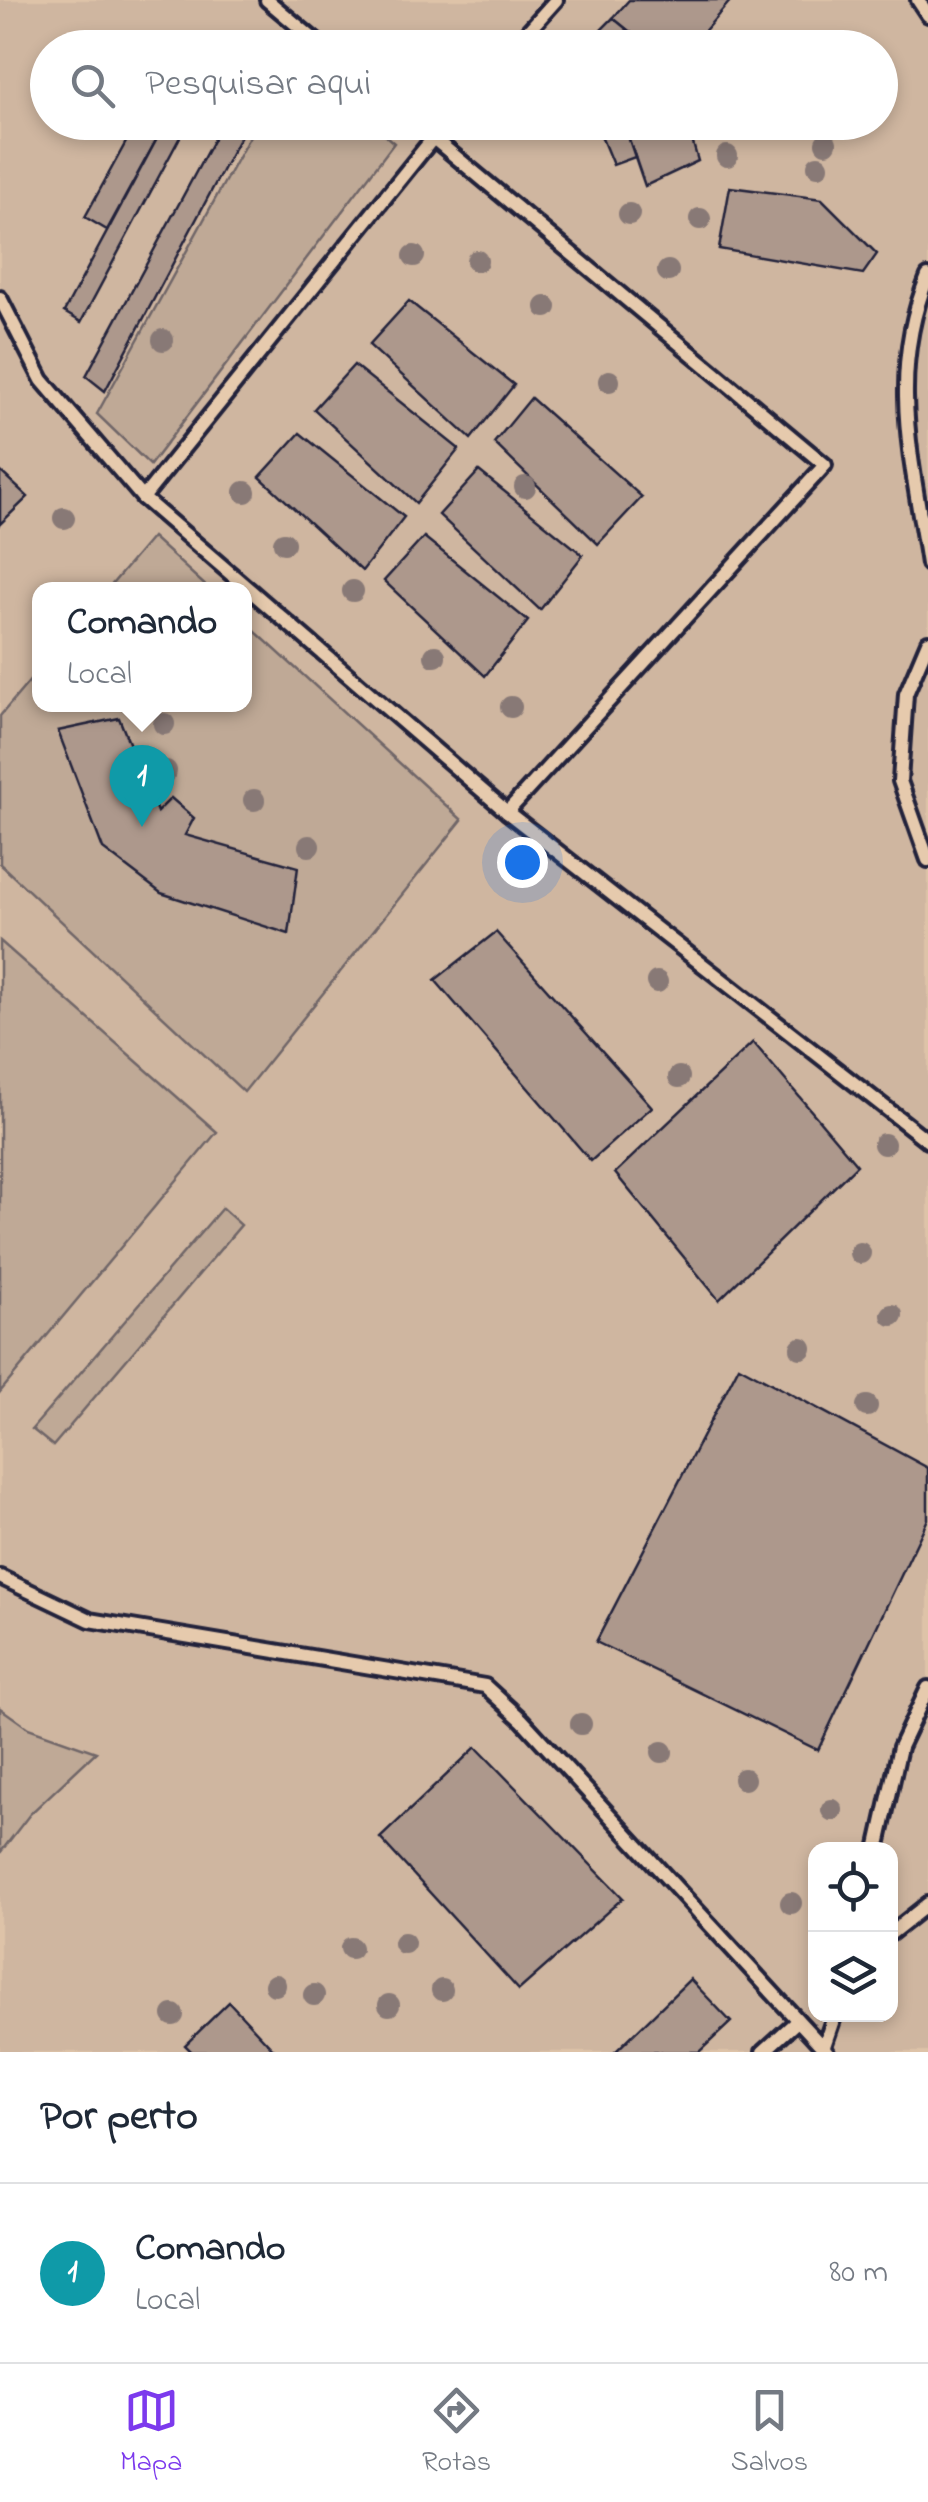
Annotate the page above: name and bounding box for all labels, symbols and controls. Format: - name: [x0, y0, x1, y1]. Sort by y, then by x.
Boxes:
- search box: [30, 30, 898, 140]
- text: Pesquisar aqui: [145, 57, 371, 113]
- icon: search: [65, 58, 120, 113]
- popup: [32, 582, 252, 712]
- text: Comando: [67, 596, 217, 652]
- text: Local: [67, 652, 132, 699]
- pin: 1: [110, 744, 174, 827]
- your location: [497, 837, 548, 888]
- map controls: [808, 1842, 898, 2022]
- button: locate: [808, 1842, 898, 1932]
- button: layers: [808, 1932, 898, 2022]
- text: Por perto: [40, 2087, 198, 2148]
- text: Comando: [135, 2222, 285, 2278]
- text: 1: [67, 2250, 78, 2297]
- text: 80 m: [829, 2250, 888, 2297]
- text: Local: [135, 2278, 200, 2325]
- tab: Mapa: [120, 2383, 182, 2484]
- tab: Rotas: [422, 2383, 491, 2484]
- tab: Salvos: [731, 2383, 808, 2484]

